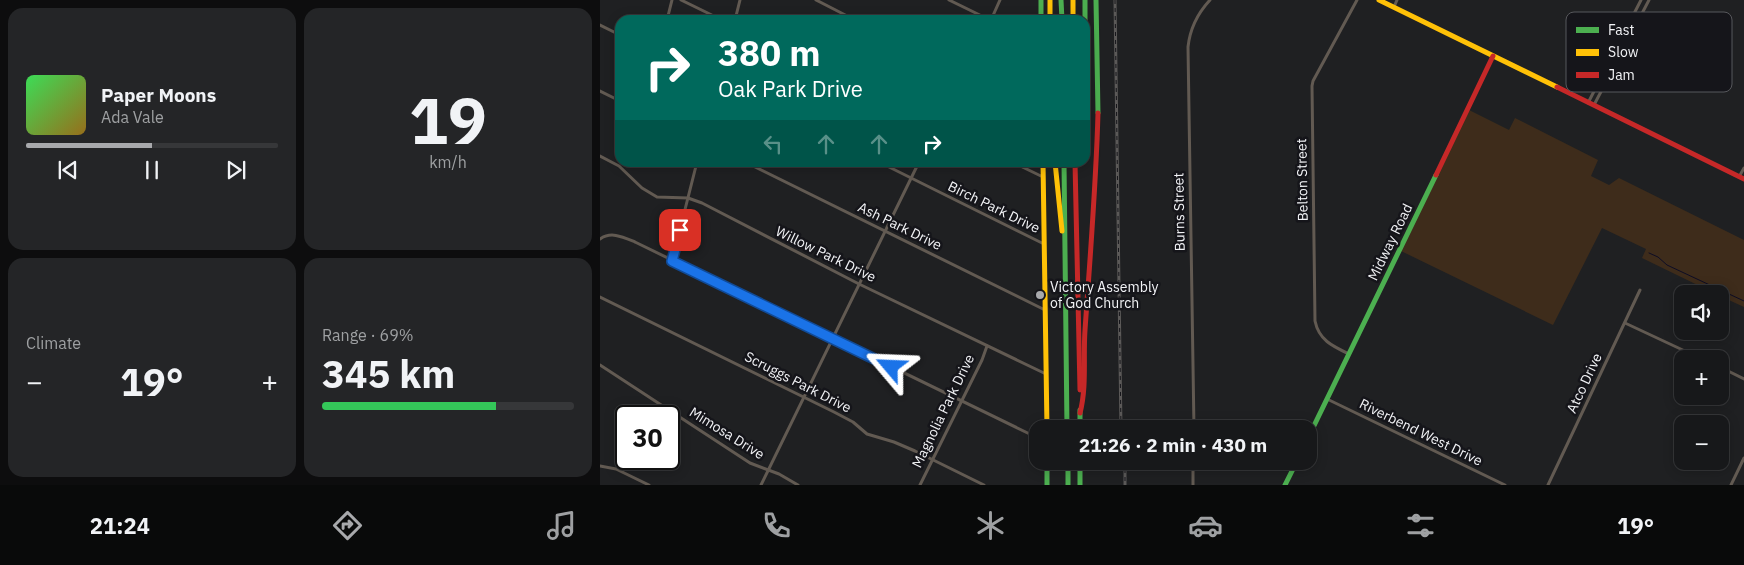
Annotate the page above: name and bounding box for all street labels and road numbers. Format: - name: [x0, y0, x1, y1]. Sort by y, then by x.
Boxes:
- street label: Belton Street: [1292, 138, 1312, 222]
- street label: Burns Street: [1169, 172, 1189, 252]
- street label: Birch Park Drive: [945, 177, 1043, 237]
- street label: Ash Park Drive: [855, 198, 945, 254]
- street label: Midway Road: [1364, 201, 1416, 283]
- street label: Willow Park Drive: [773, 222, 879, 286]
- street label: Scruggs Park Drive: [742, 347, 855, 417]
- street label: Atco Drive: [1562, 350, 1606, 416]
- street label: Magnolia Park Drive: [908, 351, 978, 471]
- street label: Riverbend West Drive: [1357, 394, 1486, 470]
- street label: Mimosa Drive: [686, 403, 768, 463]

